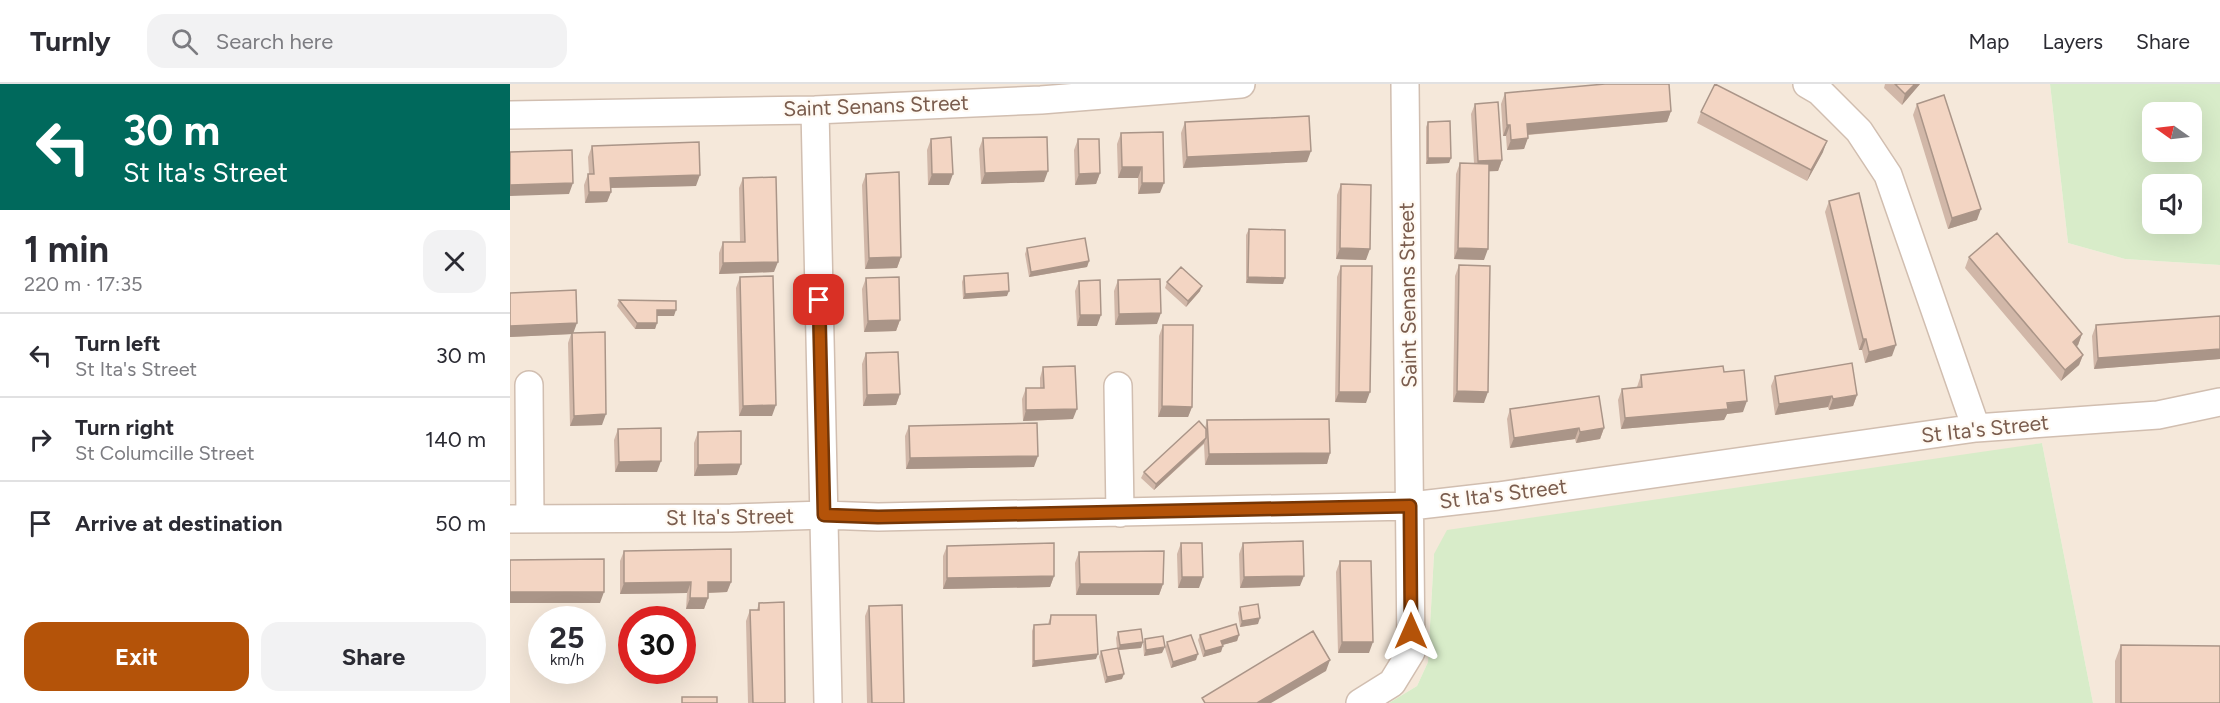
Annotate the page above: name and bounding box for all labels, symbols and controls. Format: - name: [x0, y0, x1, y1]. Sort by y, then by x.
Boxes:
- search box: [147, 14, 567, 68]
- text: Turnly: [30, 24, 111, 58]
- icon: search: [168, 25, 201, 58]
- text: Search here: [216, 28, 333, 55]
- text: Map: [1969, 29, 2009, 54]
- text: Layers: [2042, 29, 2103, 54]
- text: Share: [2136, 29, 2190, 54]
- street label: Saint Senans Street: [783, 90, 969, 121]
- north arrow: [2142, 102, 2202, 162]
- map controls: [2142, 102, 2202, 234]
- text: 30 m: [123, 105, 220, 156]
- icon: left: [24, 108, 102, 186]
- text: St Ita's Street: [123, 156, 288, 189]
- button: sound: [2142, 174, 2202, 234]
- street label: Saint Senans Street: [1393, 202, 1422, 388]
- text: 1 min: [24, 228, 109, 271]
- button: close: [423, 230, 486, 293]
- text: 220 m · 17:35: [24, 272, 143, 296]
- pin: [793, 274, 844, 325]
- icon: arrive: [802, 283, 835, 316]
- text: Turn left: [75, 330, 161, 357]
- icon: left: [24, 339, 57, 372]
- text: 30 m: [436, 342, 486, 369]
- text: St Ita's Street: [75, 357, 197, 381]
- street label: St Ita's Street: [1920, 409, 2050, 448]
- text: Turn right: [75, 414, 174, 441]
- icon: right: [24, 423, 57, 456]
- text: 140 m: [425, 426, 486, 453]
- text: St Columcille Street: [75, 441, 255, 465]
- street label: St Ita's Street: [1438, 473, 1568, 514]
- street label: St Ita's Street: [666, 503, 794, 530]
- icon: arrive: [24, 507, 57, 540]
- text: Arrive at destination: [75, 510, 283, 537]
- text: 50 m: [435, 510, 486, 537]
- position arrow: [1379, 599, 1443, 663]
- speed limit sign: 30: [618, 606, 696, 684]
- text: 25: [550, 619, 584, 656]
- button: Exit: [24, 622, 249, 691]
- button: Share: [261, 622, 486, 691]
- text: km/h: [550, 651, 584, 669]

